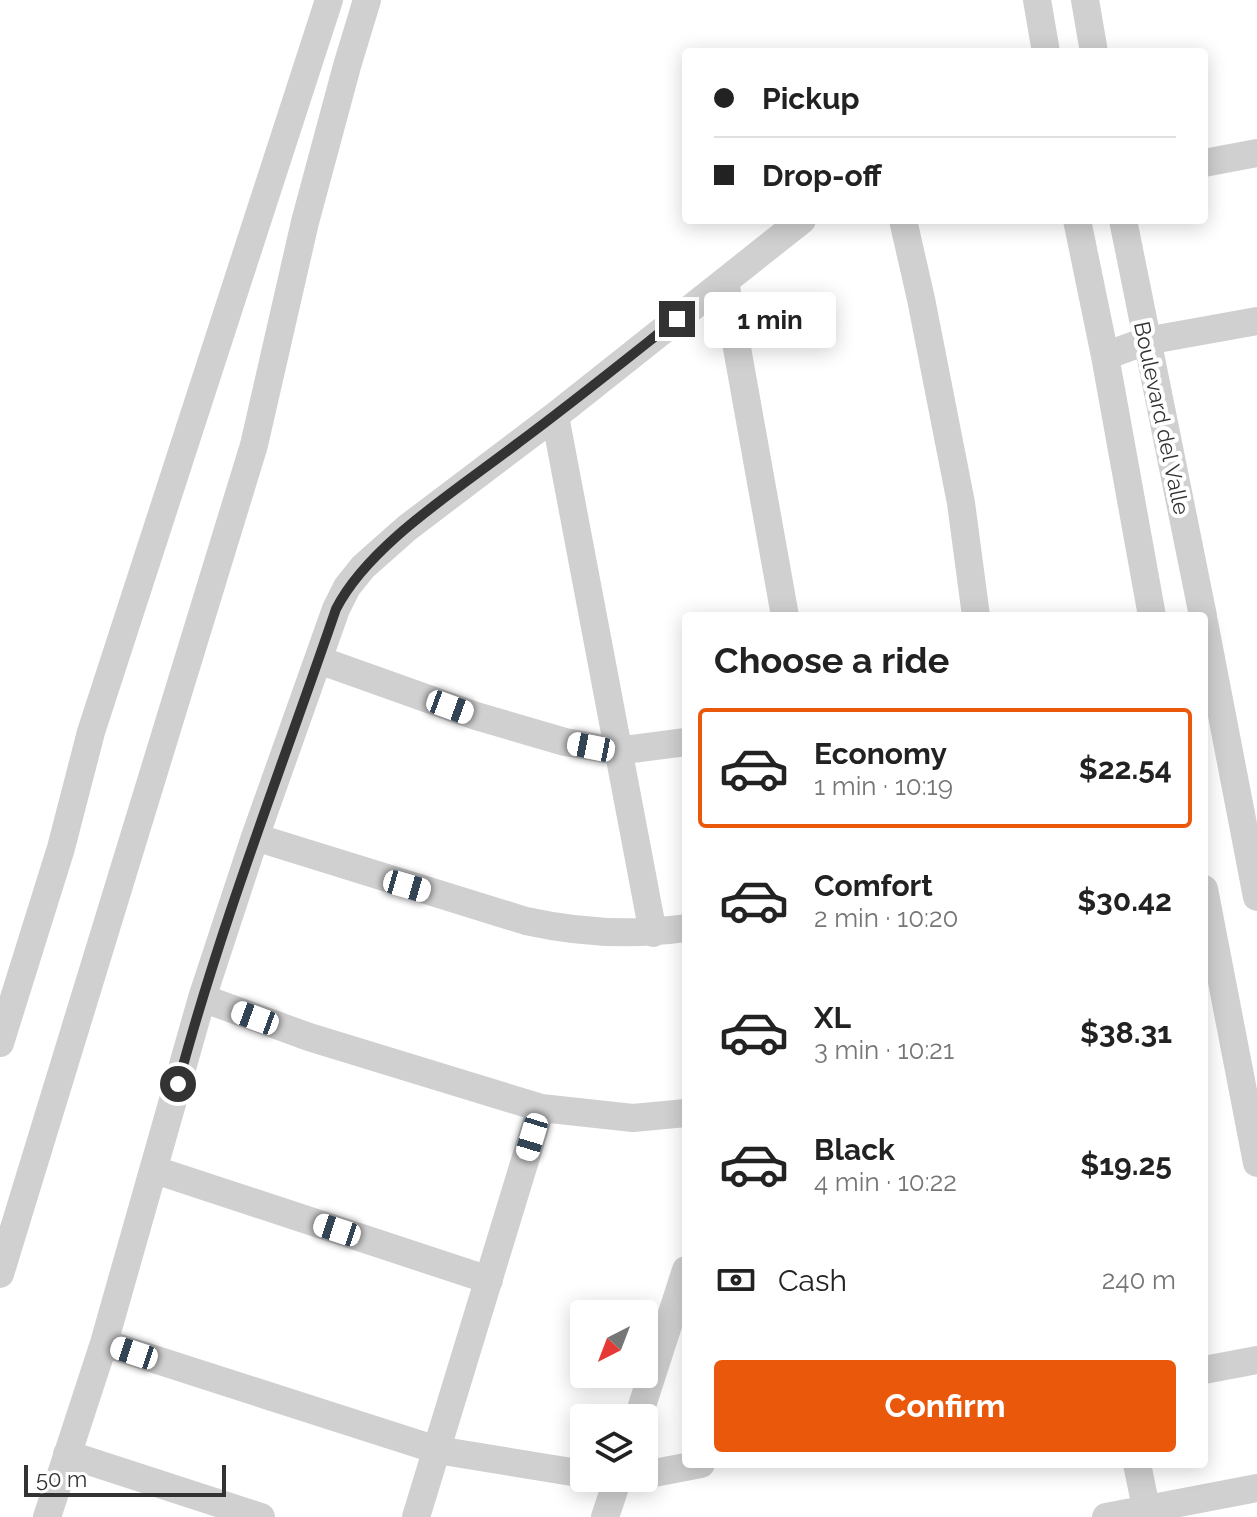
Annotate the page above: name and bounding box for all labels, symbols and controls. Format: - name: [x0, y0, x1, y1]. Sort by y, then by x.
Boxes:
- text: Pickup: [762, 81, 860, 116]
- text: Drop-off: [762, 158, 882, 193]
- callout: 1 min: [705, 291, 837, 347]
- route end: [659, 301, 695, 337]
- text: 1 min: [737, 305, 803, 335]
- street label: Boulevard del Valle: [1129, 319, 1195, 517]
- text: Choose a ride: [714, 639, 949, 681]
- car: [423, 688, 477, 726]
- car: [565, 731, 617, 763]
- icon: car: [718, 732, 790, 804]
- text: Economy: [814, 736, 947, 771]
- text: $22.54: [1079, 751, 1172, 786]
- text: 1 min · 10:19: [814, 771, 953, 801]
- icon: car: [718, 864, 790, 936]
- car: [381, 868, 433, 904]
- text: Comfort: [814, 868, 933, 903]
- text: $30.42: [1077, 883, 1172, 918]
- text: 2 min · 10:20: [814, 903, 958, 933]
- icon: car: [718, 996, 790, 1068]
- car: [228, 999, 282, 1037]
- text: XL: [814, 1000, 851, 1035]
- text: $38.31: [1080, 1015, 1172, 1050]
- text: 3 min · 10:21: [814, 1035, 954, 1065]
- route start: [160, 1066, 196, 1102]
- car: [514, 1111, 550, 1163]
- icon: car: [718, 1128, 790, 1200]
- text: Black: [814, 1132, 895, 1167]
- text: $19.25: [1080, 1147, 1172, 1182]
- text: 4 min · 10:22: [814, 1167, 957, 1197]
- car: [310, 1211, 364, 1249]
- icon: cash: [714, 1258, 758, 1302]
- text: Cash: [778, 1263, 847, 1298]
- text: 240 m: [1102, 1265, 1176, 1295]
- north arrow: [570, 1300, 658, 1388]
- map controls: [570, 1300, 658, 1492]
- car: [107, 1334, 161, 1372]
- button: Confirm: [714, 1360, 1176, 1452]
- button: layers: [570, 1404, 658, 1492]
- scale bar: [24, 1461, 226, 1497]
- text: 50 m: [36, 1466, 87, 1492]

